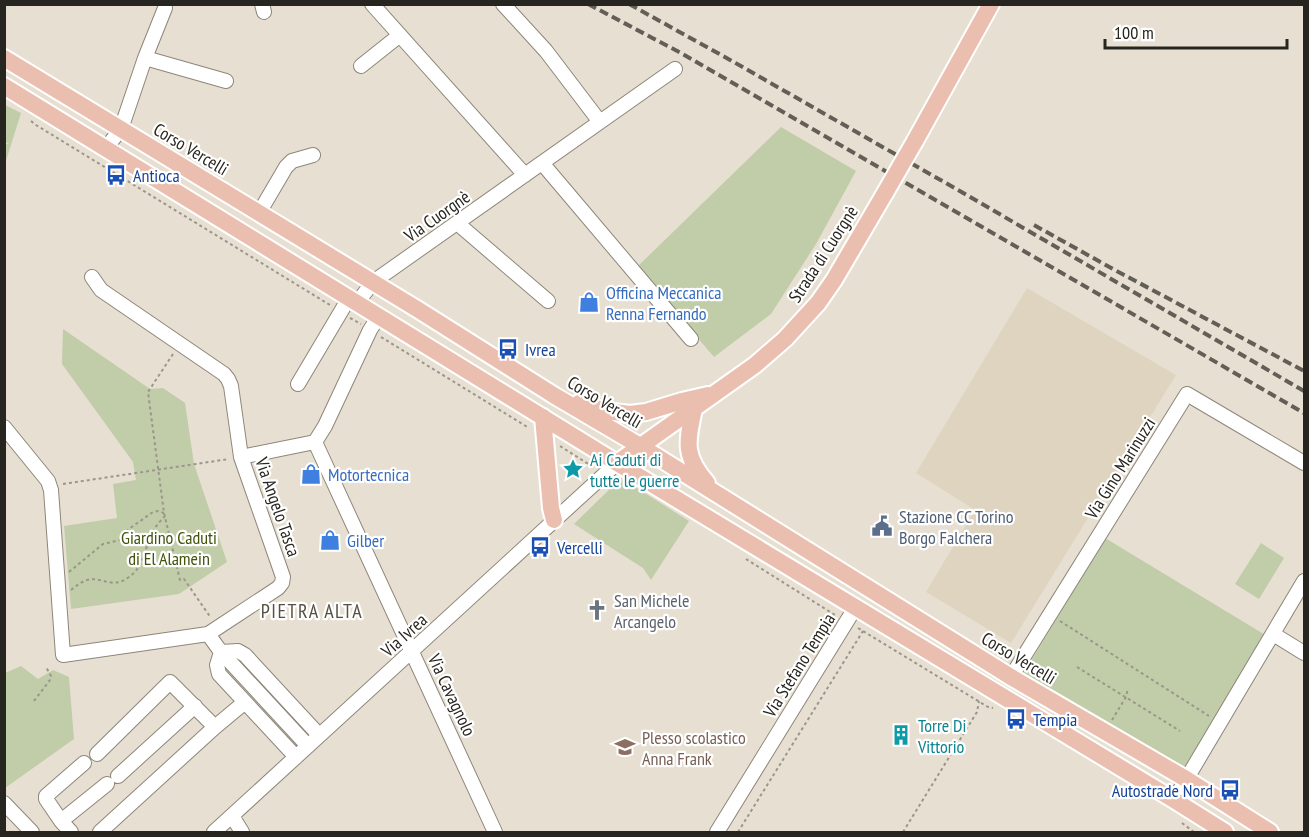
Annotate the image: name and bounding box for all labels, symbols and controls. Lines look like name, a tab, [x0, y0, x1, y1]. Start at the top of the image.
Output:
scale bar	[1105, 12, 1286, 50]
text: 100 m	[1114, 21, 1154, 44]
street label: Corso Vercelli	[149, 118, 233, 180]
bus stop icon: Antioca	[104, 163, 128, 187]
place label: Antioca	[133, 164, 180, 187]
street label: Via Cuorgnè	[399, 185, 474, 247]
street label: Strada di Cuorgnè	[783, 201, 863, 307]
place label: Officina Meccanica Renna Fernando	[606, 281, 722, 325]
shop icon: Officina Meccanica Renna Fernando	[577, 290, 601, 314]
bus stop icon: Ivrea	[496, 337, 520, 361]
place label: Ivrea	[525, 338, 556, 361]
street label: Corso Vercelli	[563, 371, 647, 433]
street label: Via Gino Marinuzzi	[1079, 413, 1160, 524]
place label: Ai Caduti di tutte le guerre	[590, 448, 680, 492]
street label: Via Angelo Tasca	[250, 454, 306, 559]
place icon: Ai Caduti di tutte le guerre	[561, 457, 585, 481]
shop icon: Motortecnica	[299, 462, 323, 486]
place label: Motortecnica	[328, 463, 409, 486]
place label: Stazione CC Torino Borgo Falchera	[899, 505, 1014, 549]
public building icon: Stazione CC Torino Borgo Falchera	[870, 514, 894, 538]
park label: Giardino Caduti di El Alamein	[121, 526, 217, 570]
shop icon: Gilber	[318, 528, 342, 552]
place label: Gilber	[347, 529, 384, 552]
bus stop icon: Vercelli	[528, 535, 552, 559]
place label: Vercelli	[556, 536, 603, 559]
place label: San Michele Arcangelo	[614, 589, 689, 633]
district label: PIETRA ALTA	[261, 598, 363, 624]
church icon: San Michele Arcangelo	[585, 598, 609, 622]
street label: Via Ivrea	[375, 608, 432, 662]
street label: Via Stefano Tempia	[757, 609, 840, 722]
street label: Corso Vercelli	[977, 627, 1061, 689]
street label: Via Cavagnolo	[423, 649, 481, 740]
bus stop icon: Tempia	[1004, 707, 1028, 731]
place label: Tempia	[1033, 708, 1077, 731]
place label: Torre Di Vittorio	[917, 714, 966, 758]
building icon: Torre Di Vittorio	[889, 723, 913, 747]
place label: Plesso scolastico Anna Frank	[642, 726, 746, 770]
school or university icon: Plesso scolastico Anna Frank	[613, 735, 637, 759]
bus stop icon: Autostrade Nord	[1218, 778, 1242, 802]
place label: Autostrade Nord	[1112, 779, 1213, 802]

